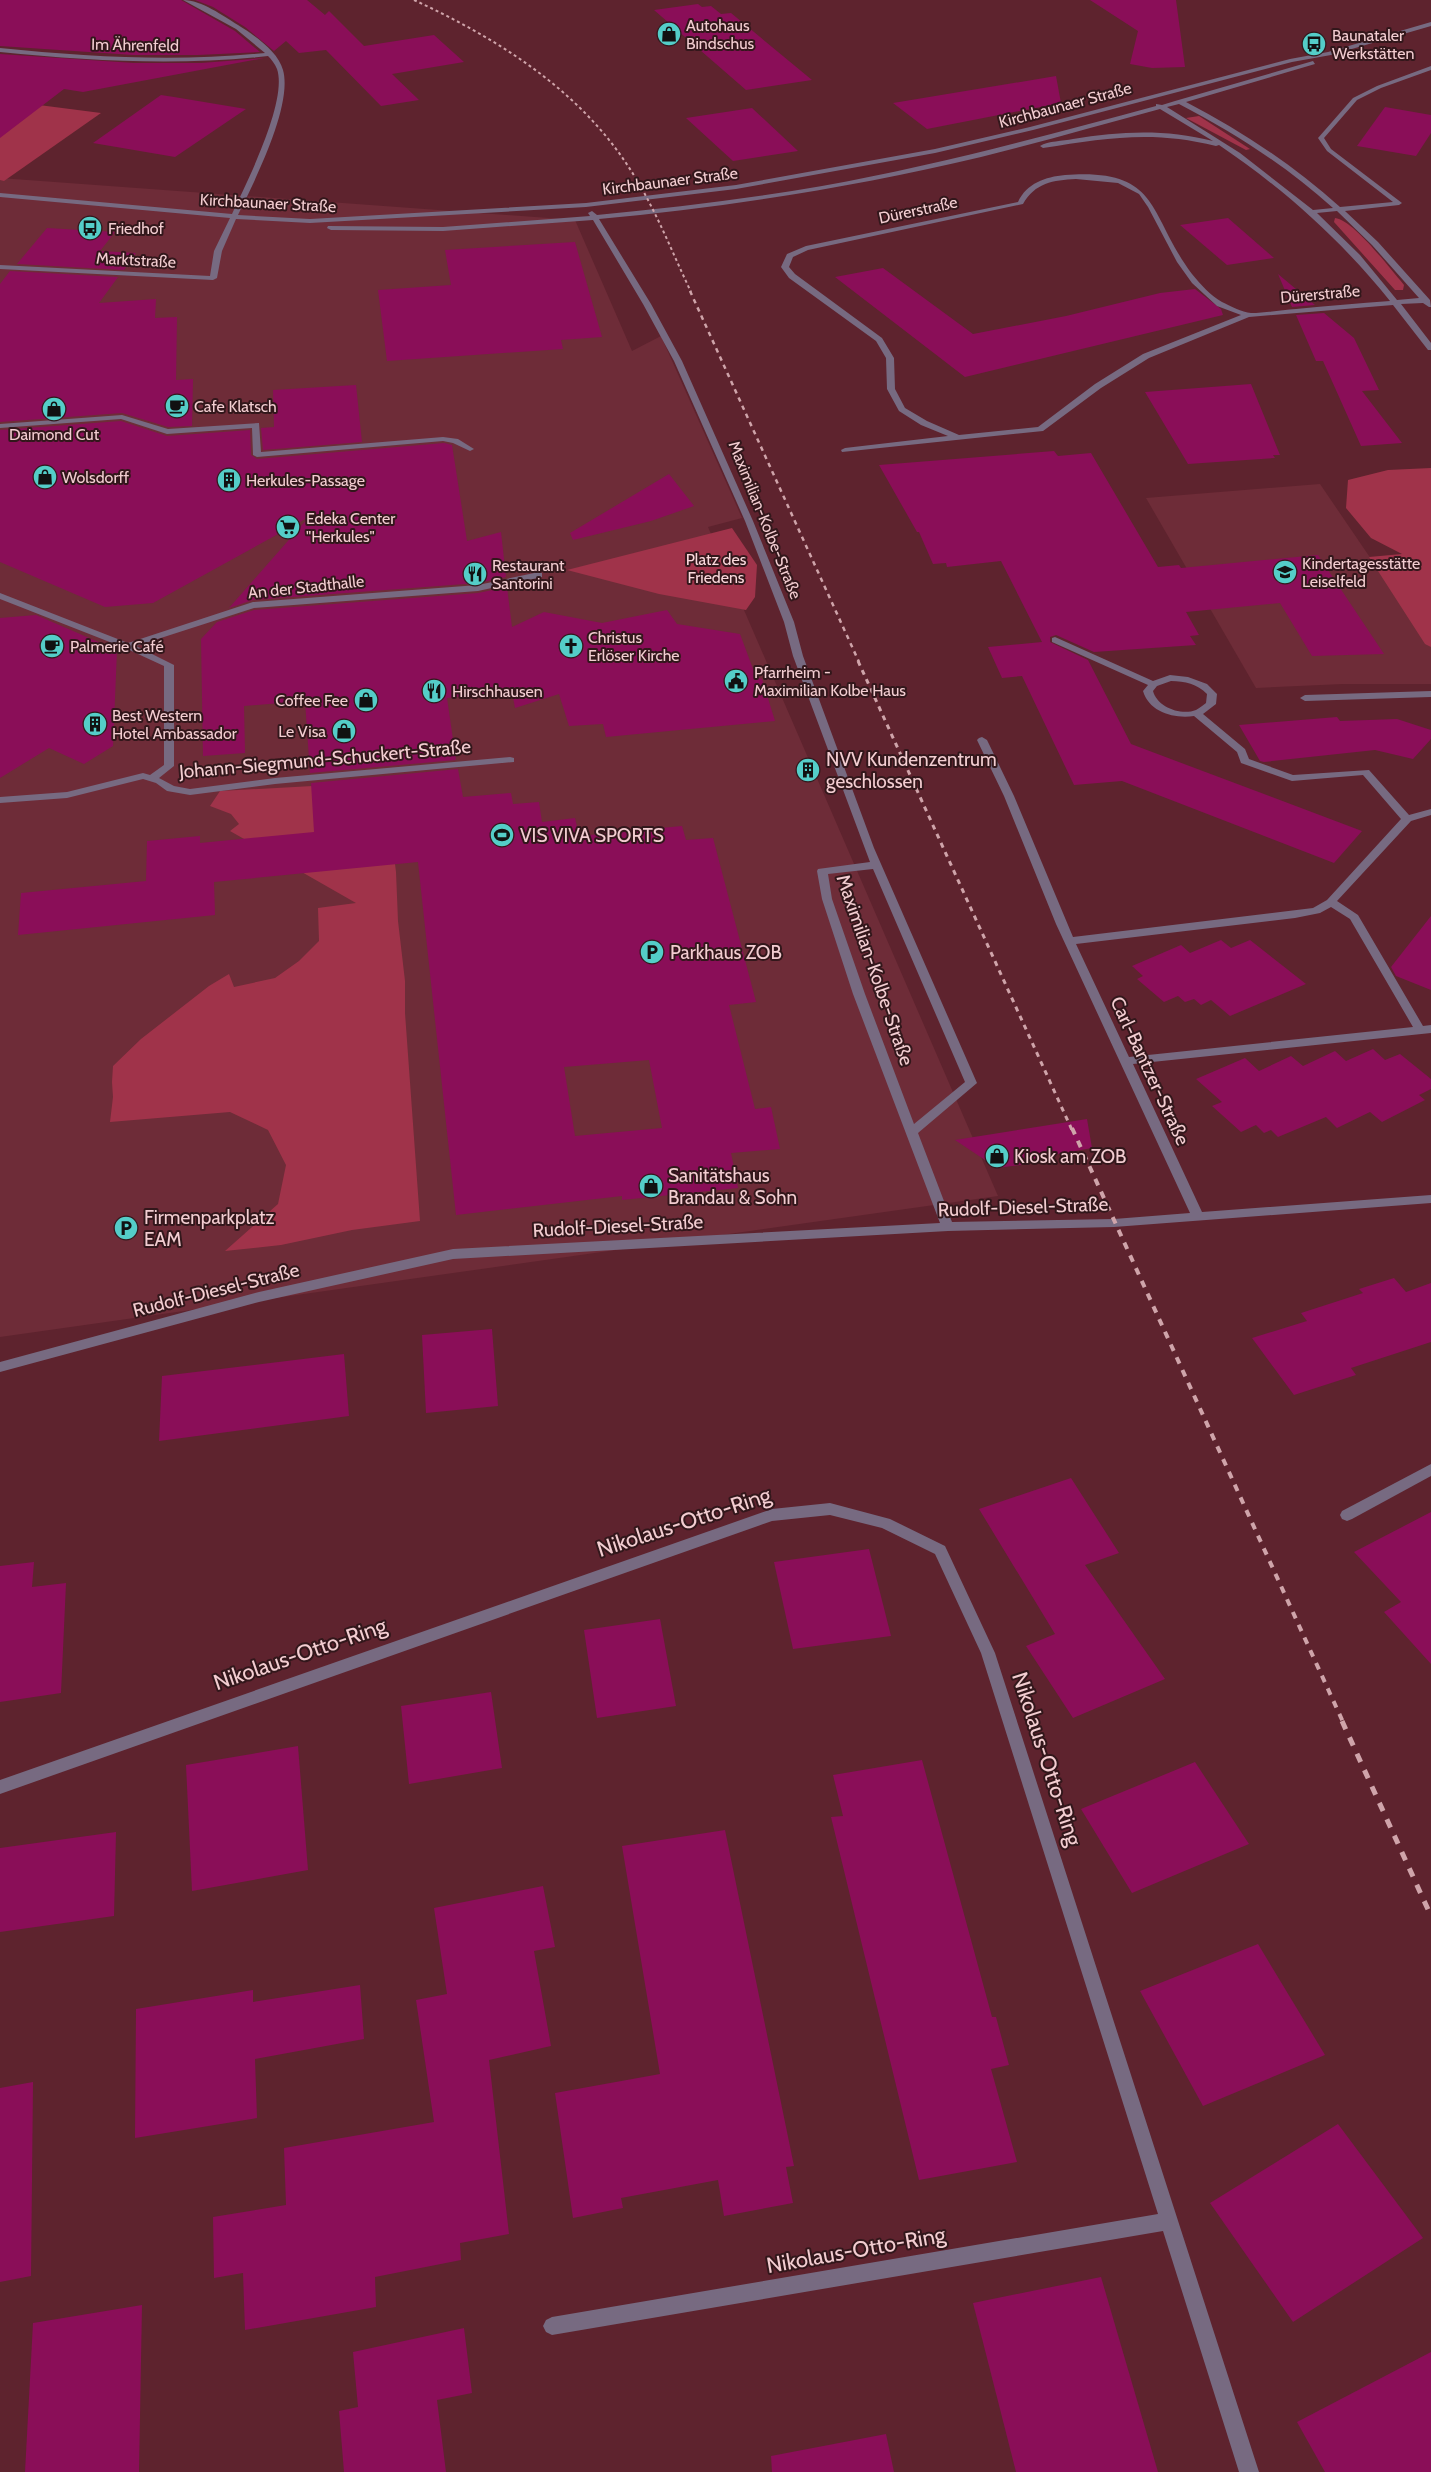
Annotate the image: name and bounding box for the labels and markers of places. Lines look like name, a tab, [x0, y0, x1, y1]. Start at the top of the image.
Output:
place label: Autohaus Bindschus	[686, 16, 755, 53]
shop icon: Autohaus Bindschus	[656, 21, 682, 47]
place label: Baunataler Werkstätten	[1332, 26, 1414, 63]
bus stop icon: Baunataler Werkstätten	[1301, 31, 1327, 57]
bus stop icon: Friedhof	[77, 215, 103, 241]
place label: Friedhof	[108, 219, 165, 238]
cafe icon: Cafe Klatsch	[164, 393, 190, 419]
shop icon: Daimond Cut	[41, 396, 67, 422]
place label: Cafe Klatsch	[194, 397, 277, 416]
place label: Daimond Cut	[9, 425, 100, 444]
shop icon: Wolsdorff	[32, 464, 58, 490]
building icon: Herkules-Passage	[216, 467, 242, 493]
place label: Wolsdorff	[62, 468, 130, 487]
place label: Herkules-Passage	[246, 471, 365, 490]
place label: Edeka Center "Herkules"	[306, 509, 396, 546]
supermarket icon: Edeka Center "Herkules"	[275, 514, 301, 540]
place label: Kindertagesstätte Leiselfeld	[1302, 554, 1420, 591]
place label: Restaurant Santorini	[492, 556, 565, 593]
school or university icon: Kindertagesstätte Leiselfeld	[1272, 559, 1298, 585]
restaurant icon: Restaurant Santorini	[462, 561, 488, 587]
place label: Christus Erlöser Kirche	[588, 628, 680, 665]
cafe icon: Palmerie Café	[39, 633, 65, 659]
church icon: Christus Erlöser Kirche	[558, 633, 584, 659]
place label: Palmerie Café	[70, 637, 164, 656]
place label: Pfarrheim - Maximilian Kolbe Haus	[754, 663, 906, 700]
public building icon: Pfarrheim - Maximilian Kolbe Haus	[723, 668, 749, 694]
restaurant icon: Hirschhausen	[421, 678, 447, 704]
place label: Hirschhausen	[452, 682, 543, 701]
shop icon: Coffee Fee	[353, 687, 379, 713]
place label: Coffee Fee	[275, 691, 348, 710]
place label: Best Western Hotel Ambassador	[112, 706, 238, 743]
building icon: Best Western Hotel Ambassador	[82, 711, 108, 737]
shop icon: Le Visa	[331, 718, 357, 744]
place label: Le Visa	[278, 722, 326, 741]
place label: NVV Kundenzentrum geschlossen	[826, 748, 997, 793]
building icon: NVV Kundenzentrum geschlossen	[795, 757, 821, 783]
sports icon: VIS VIVA SPORTS	[489, 822, 515, 848]
place label: VIS VIVA SPORTS	[520, 824, 664, 847]
parking icon: Parkhaus ZOB	[639, 939, 665, 965]
place label: Parkhaus ZOB	[670, 941, 782, 964]
shop icon: Kiosk am ZOB	[984, 1143, 1010, 1169]
place label: Kiosk am ZOB	[1014, 1145, 1126, 1168]
place label: Sanitätshaus Brandau & Sohn	[668, 1164, 797, 1209]
shop icon: Sanitätshaus Brandau & Sohn	[638, 1173, 664, 1199]
place label: Firmenparkplatz EAM	[144, 1206, 274, 1251]
parking icon: Firmenparkplatz EAM	[113, 1215, 139, 1241]

